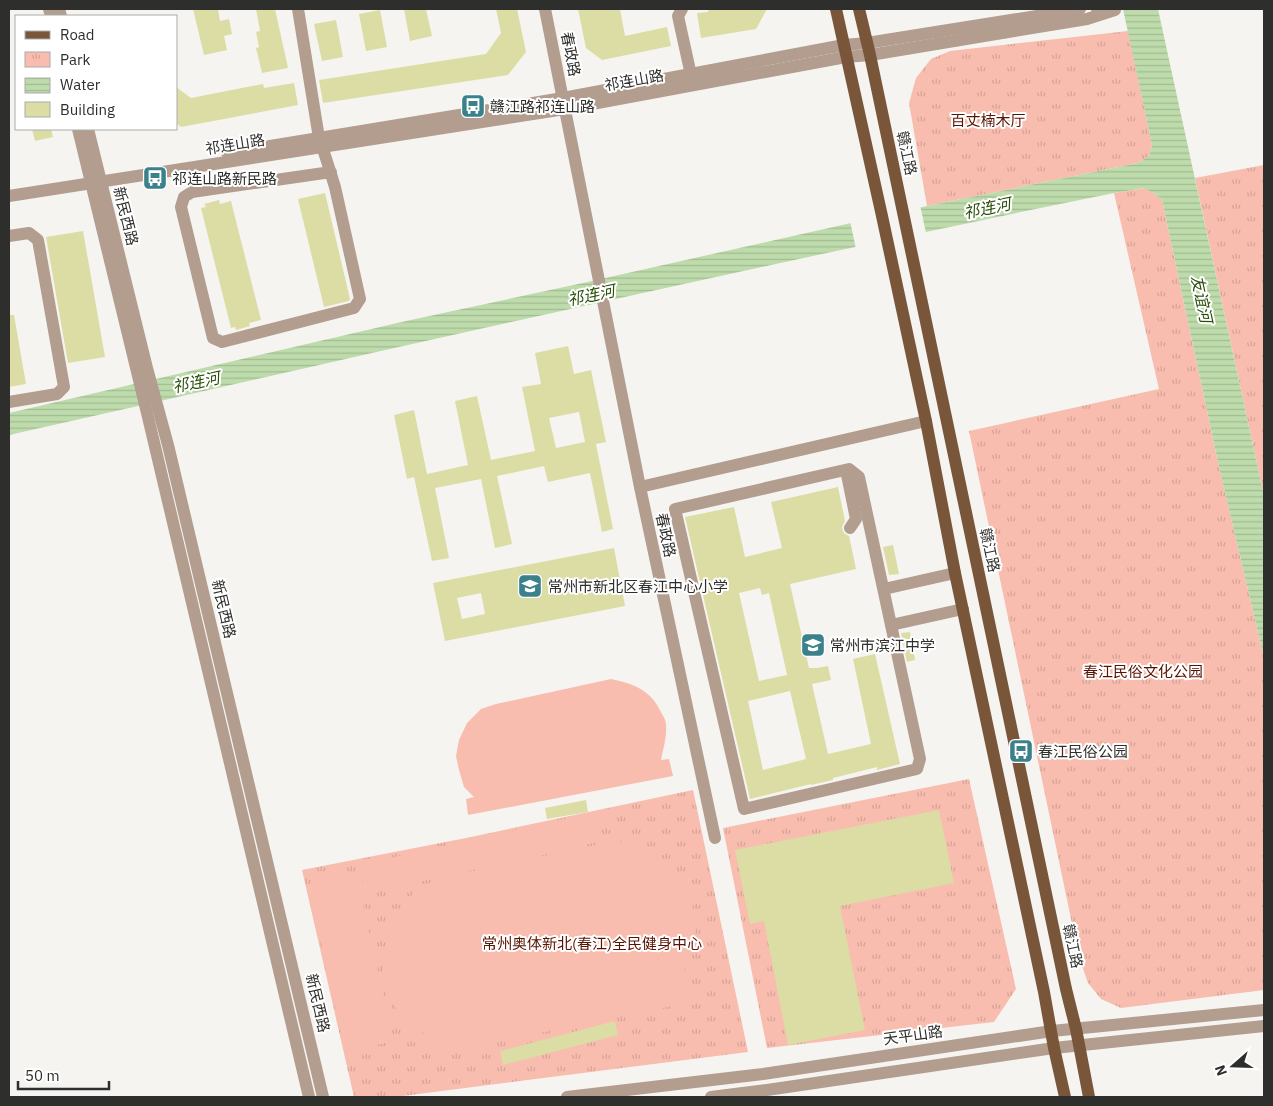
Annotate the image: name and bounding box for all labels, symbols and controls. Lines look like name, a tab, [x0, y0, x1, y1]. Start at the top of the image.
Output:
legend	[15, 15, 178, 130]
text: Road	[60, 25, 95, 44]
street label: 春政路	[557, 30, 585, 78]
text: Park	[60, 50, 90, 69]
street label: 祁连山路	[603, 65, 665, 95]
text: Water	[60, 75, 101, 94]
bus stop icon: 赣江路祁连山路	[460, 93, 486, 119]
place label: 赣江路祁连山路	[490, 97, 595, 116]
text: Building	[60, 100, 115, 119]
park label: 百丈楠木厅	[950, 111, 1026, 130]
street label: 赣江路	[893, 129, 921, 177]
street label: 祁连山路	[204, 130, 266, 158]
bus stop icon: 祁连山路新民路	[142, 165, 168, 191]
place label: 祁连山路新民路	[172, 169, 277, 188]
street label: 新民西路	[110, 185, 142, 247]
water label: 祁连河	[961, 193, 1015, 223]
water label: 友谊河	[1187, 273, 1217, 327]
water label: 祁连河	[565, 280, 619, 310]
water label: 祁连河	[170, 367, 224, 397]
street label: 春政路	[652, 511, 680, 559]
street label: 赣江路	[976, 526, 1004, 574]
school or university icon: 常州市新北区春江中心小学	[517, 573, 543, 599]
place label: 常州市新北区春江中心小学	[548, 577, 728, 596]
street label: 新民西路	[208, 578, 240, 640]
school or university icon: 常州市滨江中学	[800, 632, 826, 658]
place label: 常州市滨江中学	[830, 636, 935, 655]
park label: 春江民俗文化公园	[1083, 662, 1203, 681]
bus stop icon: 春江民俗公园	[1008, 738, 1034, 764]
place label: 春江民俗公园	[1038, 742, 1128, 761]
street label: 赣江路	[1059, 922, 1087, 970]
park label: 常州奥体新北(春江)全民健身中心	[482, 934, 702, 953]
street label: 新民西路	[302, 972, 334, 1034]
street label: 天平山路	[882, 1021, 944, 1049]
north arrow	[1208, 1041, 1258, 1091]
scale bar	[18, 1058, 109, 1090]
text: N	[1211, 1063, 1231, 1078]
text: 50 m	[25, 1066, 60, 1085]

